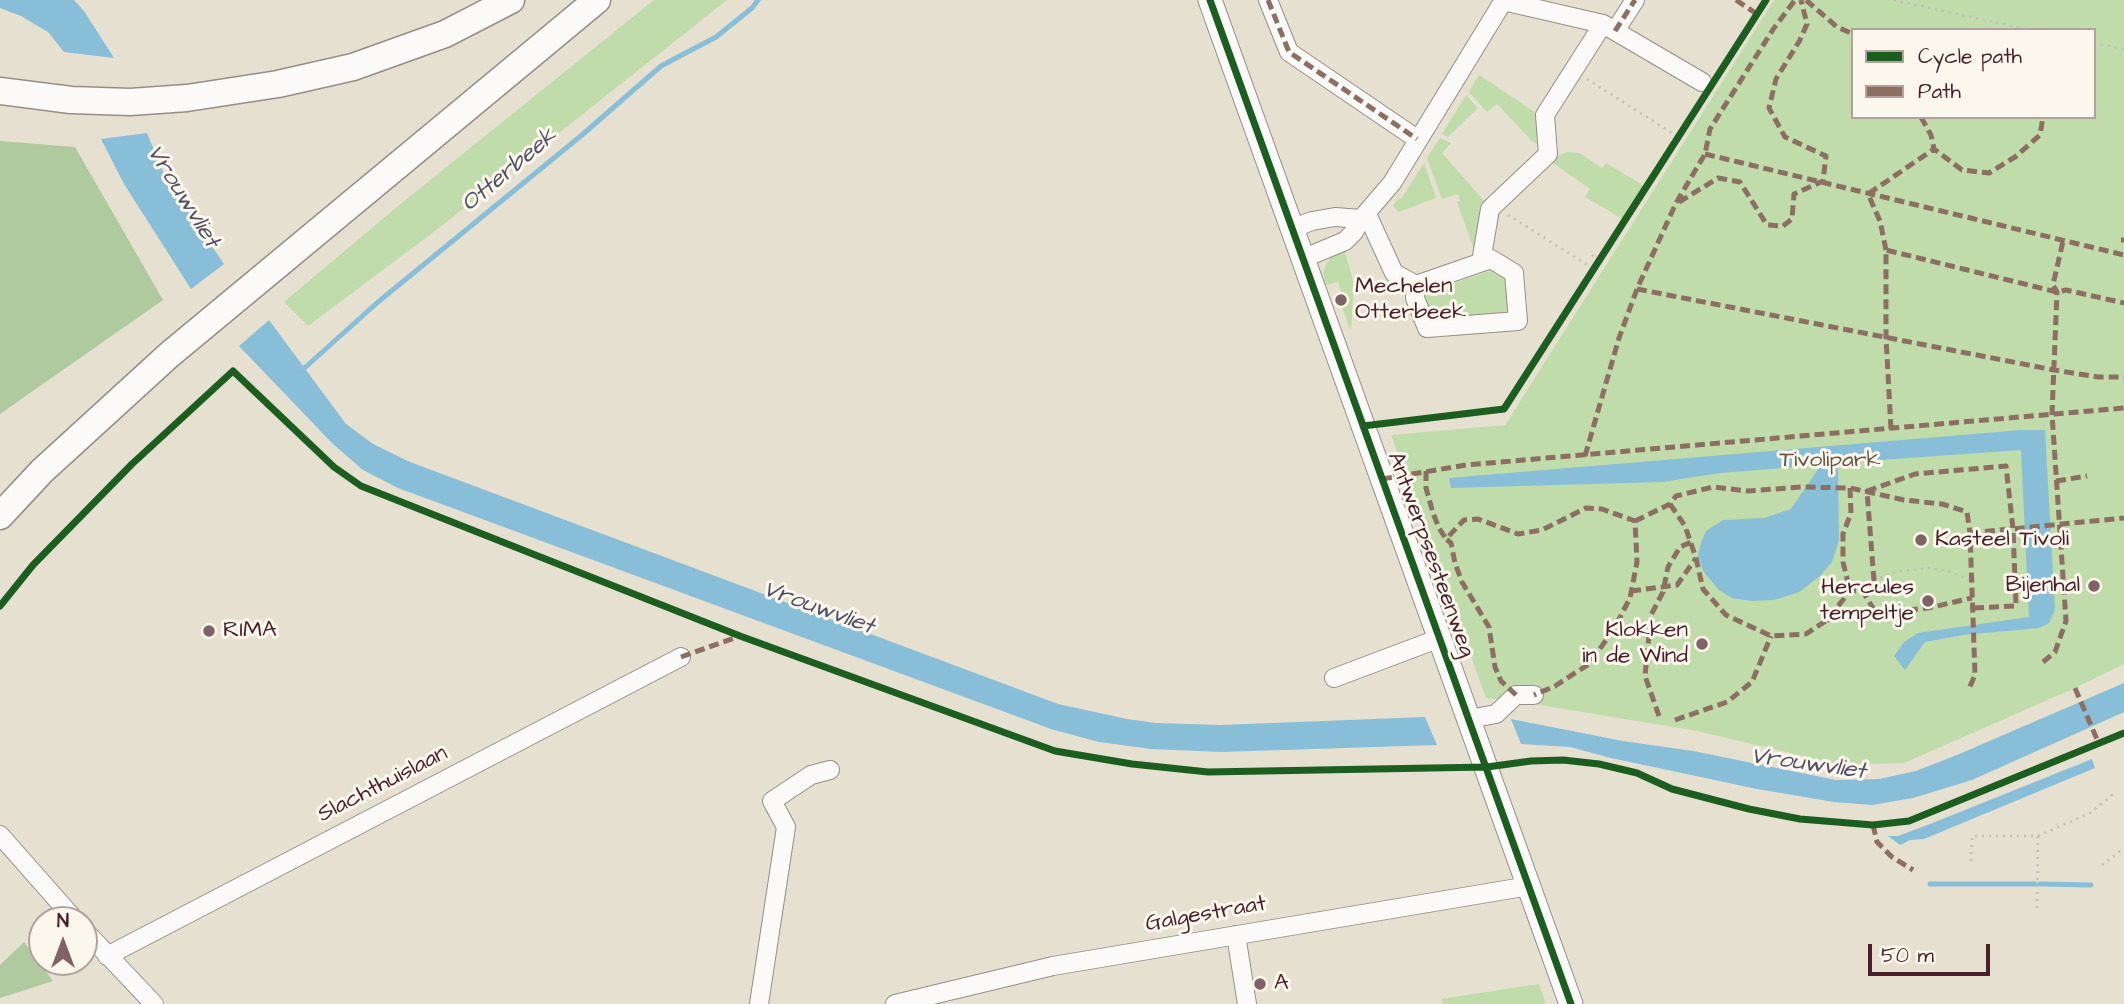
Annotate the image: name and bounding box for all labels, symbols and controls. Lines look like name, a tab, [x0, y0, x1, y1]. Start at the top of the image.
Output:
legend	[1851, 28, 2096, 119]
text: Cycle path	[1918, 42, 2022, 71]
text: Path	[1918, 77, 1961, 106]
water label: Otterbeek	[456, 123, 564, 219]
water label: Vrouwvliet	[139, 140, 225, 254]
place label: Mechelen Otterbeek	[1355, 273, 1466, 327]
marker: Mechelen Otterbeek	[1333, 292, 1349, 308]
park label: Tivolipark	[1779, 447, 1881, 475]
street label: Antwerpsesteenweg	[1380, 449, 1480, 661]
place label: Kasteel Tivoli	[1935, 526, 2069, 554]
marker: Kasteel Tivoli	[1913, 532, 1929, 548]
place label: Bijenhal	[2005, 572, 2080, 600]
place label: Hercules tempeltje	[1820, 574, 1914, 628]
water label: Vrouwvliet	[759, 576, 877, 642]
marker: Bijenhal	[2086, 578, 2102, 594]
marker: Hercules tempeltje	[1920, 593, 1936, 609]
place label: RIMA	[223, 617, 277, 645]
place label: Klokken in de Wind	[1582, 617, 1688, 671]
marker: RIMA	[201, 623, 217, 639]
marker: Klokken in de Wind	[1694, 636, 1710, 652]
street label: Slachthuislaan	[313, 740, 453, 830]
water label: Vrouwvliet	[1749, 743, 1867, 787]
street label: Galgestraat	[1144, 891, 1268, 939]
north arrow	[28, 906, 98, 976]
text: N	[57, 908, 69, 935]
scale bar	[1872, 930, 1994, 974]
text: 50 m	[1881, 941, 1934, 970]
place label: A	[1274, 970, 1289, 998]
marker: A	[1252, 976, 1268, 992]

